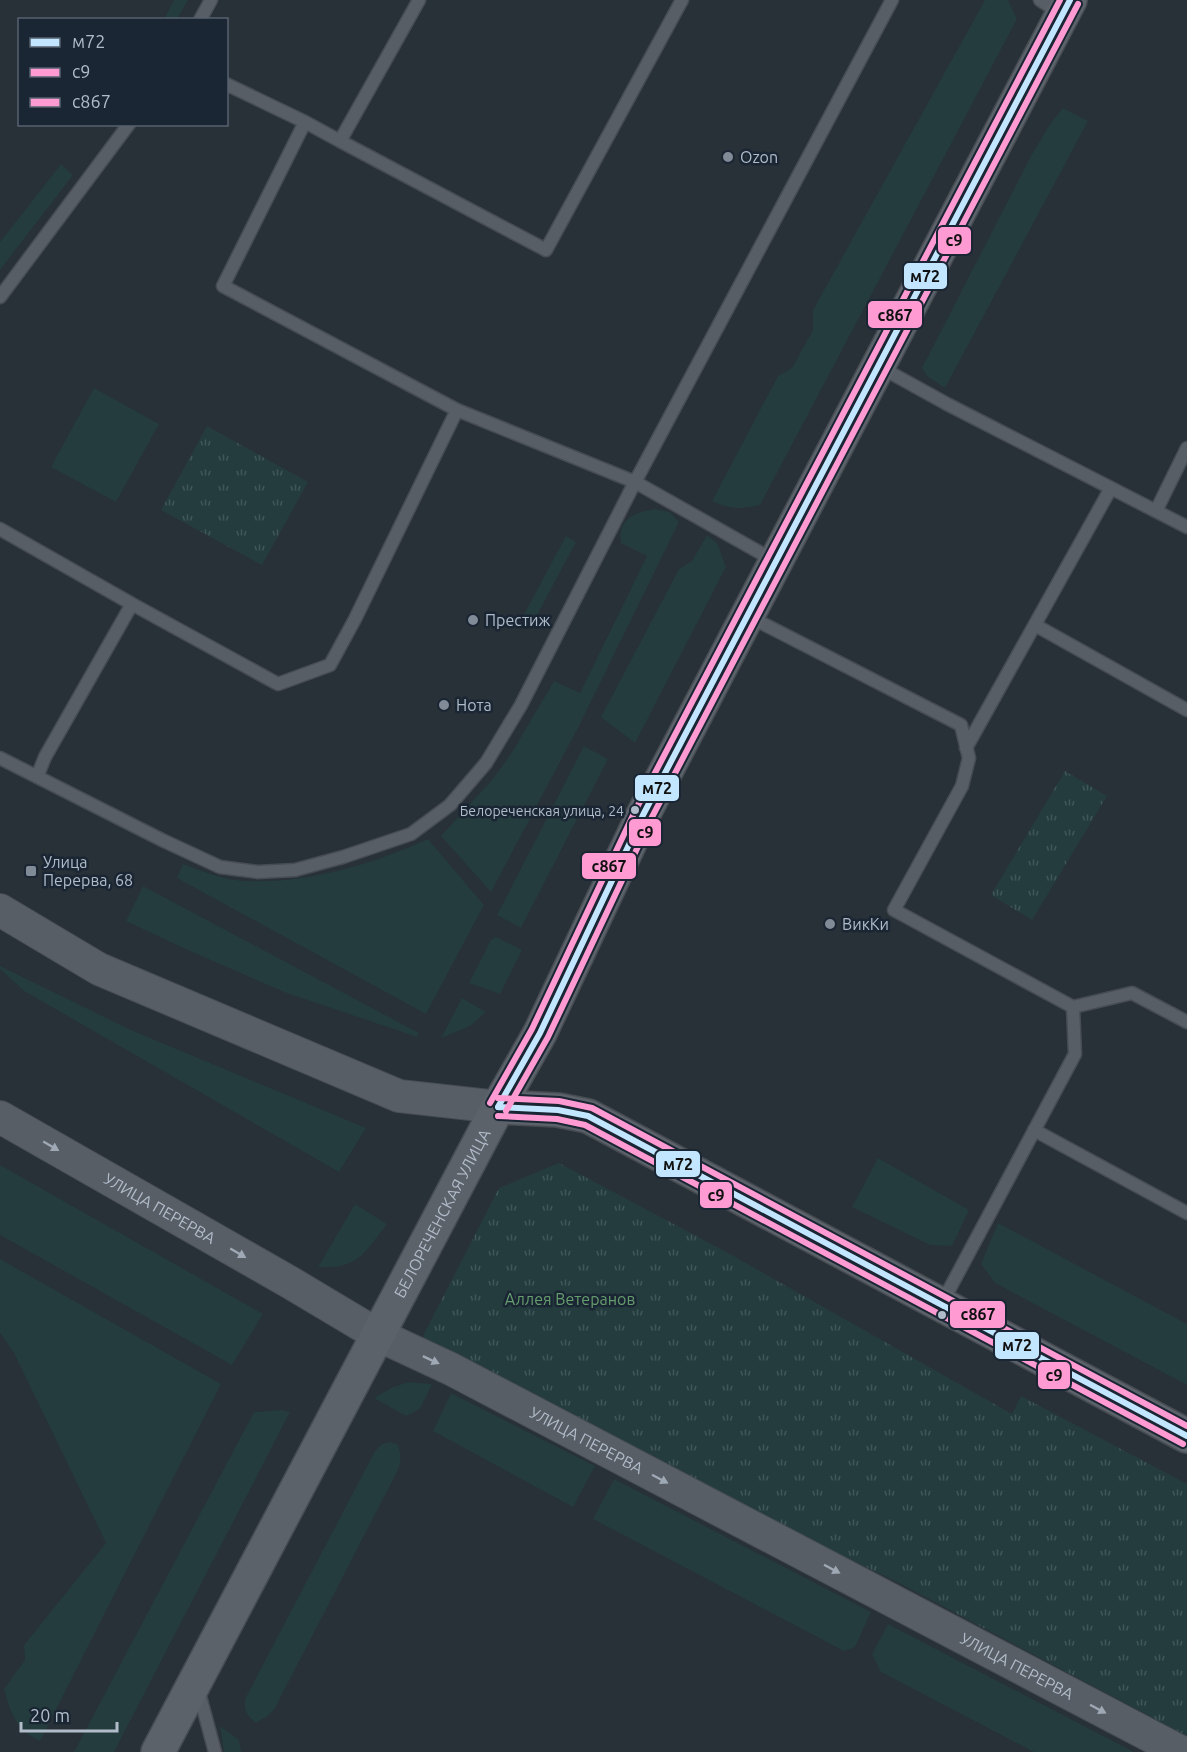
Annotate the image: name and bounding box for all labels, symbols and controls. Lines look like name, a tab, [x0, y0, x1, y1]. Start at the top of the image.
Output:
legend	[18, 18, 228, 126]
text: м72	[72, 31, 105, 51]
text: с9	[72, 61, 91, 81]
text: с867	[72, 91, 111, 111]
place label: Ozon	[740, 148, 778, 166]
marker: Ozon	[721, 150, 735, 164]
line badge: с9	[937, 226, 972, 255]
text: с9	[946, 231, 962, 249]
line badge: м72	[903, 262, 948, 290]
text: м72	[910, 267, 940, 285]
line badge: с867	[867, 300, 923, 329]
text: с867	[878, 306, 912, 324]
place label: Престиж	[485, 611, 550, 629]
marker: Престиж	[466, 613, 480, 627]
place label: Нота	[456, 696, 492, 714]
marker: Нота	[437, 698, 451, 712]
line badge: м72	[634, 774, 680, 802]
text: м72	[642, 779, 672, 797]
place label: Белореченская улица, 24	[460, 803, 624, 819]
marker: Белореченская улица, 24	[629, 804, 641, 816]
line badge: с9	[628, 818, 662, 847]
text: с9	[637, 823, 653, 841]
line badge: с867	[581, 852, 637, 880]
place label: Улица Перерва, 68	[43, 853, 133, 889]
text: с867	[592, 857, 626, 875]
marker: Улица Перерва, 68	[24, 864, 38, 878]
place label: ВикКи	[842, 915, 889, 933]
marker: ВикКи	[823, 917, 837, 931]
street label: БЕЛОРЕЧЕНСКАЯ УЛИЦА	[390, 1125, 494, 1301]
one-way arrow	[43, 1141, 60, 1151]
line badge: м72	[655, 1150, 701, 1178]
text: м72	[663, 1155, 693, 1173]
street label: УЛИЦА ПЕРЕРВА	[101, 1169, 219, 1247]
line badge: с9	[699, 1181, 733, 1209]
text: с9	[708, 1186, 724, 1204]
one-way arrow	[230, 1248, 247, 1258]
park label: Аллея Ветеранов	[505, 1290, 635, 1308]
line badge: с867	[949, 1300, 1006, 1329]
text: с867	[961, 1305, 995, 1323]
unlabelled marker	[936, 1309, 948, 1321]
line badge: м72	[994, 1331, 1040, 1360]
text: м72	[1002, 1336, 1032, 1354]
one-way arrow	[422, 1355, 439, 1364]
line badge: с9	[1037, 1361, 1071, 1390]
text: с9	[1046, 1366, 1062, 1384]
street label: УЛИЦА ПЕРЕРВА	[527, 1403, 647, 1477]
one-way arrow	[651, 1474, 668, 1483]
one-way arrow	[824, 1564, 841, 1574]
street label: УЛИЦА ПЕРЕРВА	[957, 1629, 1077, 1703]
scale bar	[21, 1695, 117, 1733]
one-way arrow	[1089, 1703, 1107, 1713]
text: 20 m	[30, 1705, 70, 1725]

